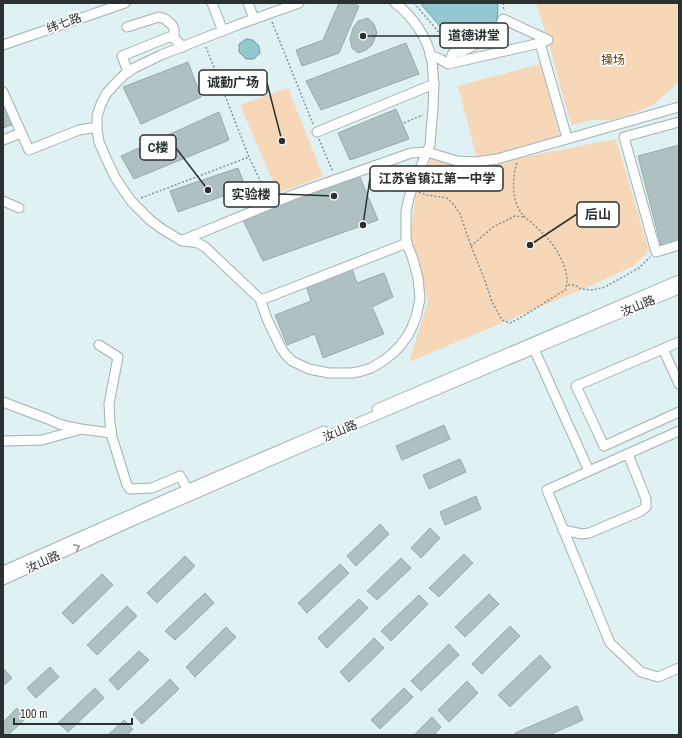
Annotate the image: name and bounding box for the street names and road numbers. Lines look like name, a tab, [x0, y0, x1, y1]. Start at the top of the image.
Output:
street label: 纬七路	[44, 10, 84, 36]
street label: 汝山路	[618, 292, 658, 320]
street label: 汝山路	[320, 417, 360, 445]
street label: 汝山路	[23, 547, 63, 577]

